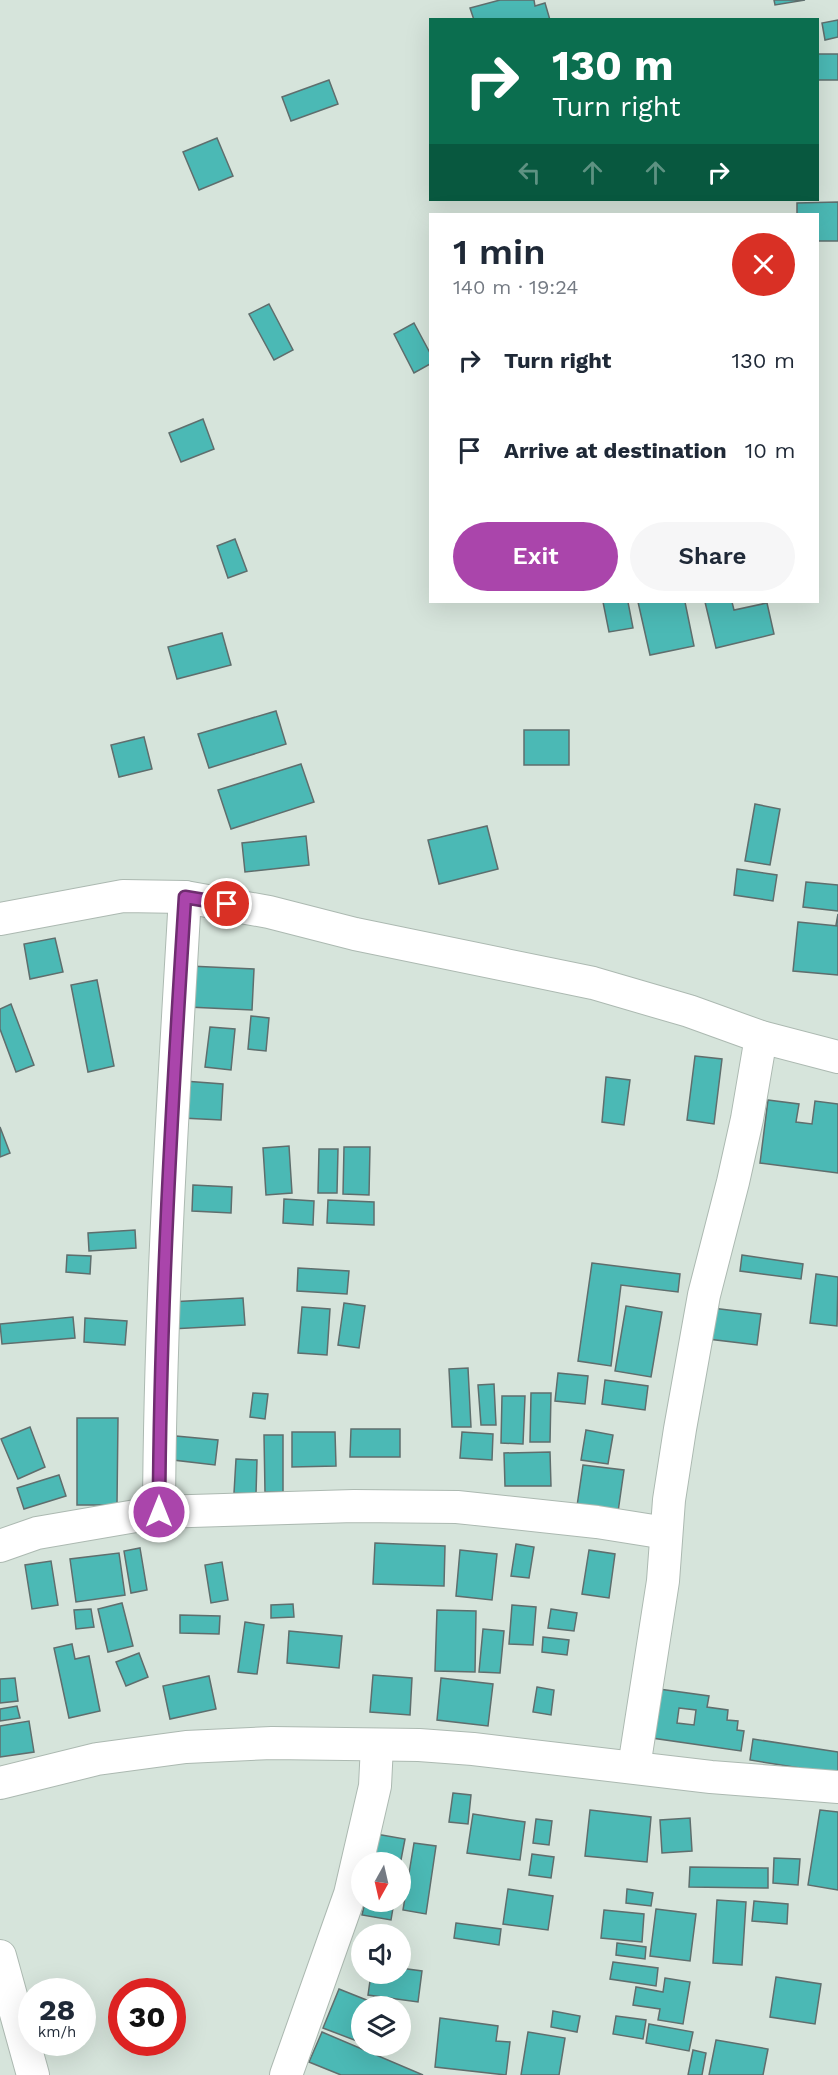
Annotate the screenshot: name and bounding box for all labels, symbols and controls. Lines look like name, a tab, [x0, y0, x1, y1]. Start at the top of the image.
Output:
text: 130 m	[552, 41, 674, 90]
icon: right	[453, 42, 531, 120]
text: Turn right	[552, 91, 681, 123]
icon: left	[513, 156, 546, 189]
icon: ahead	[576, 156, 609, 189]
icon: ahead	[639, 156, 672, 189]
icon: right	[702, 156, 735, 189]
text: 1 min	[453, 231, 545, 273]
button: close	[732, 233, 795, 296]
text: 140 m · 19:24	[453, 275, 578, 299]
icon: right	[453, 344, 486, 377]
text: Turn right	[504, 348, 611, 373]
text: 130 m	[731, 348, 795, 373]
icon: arrive	[453, 434, 486, 467]
text: Arrive at destination	[504, 438, 727, 463]
text: 10 m	[745, 438, 795, 463]
button: Exit	[453, 522, 618, 591]
button: Share	[630, 522, 795, 591]
pin	[201, 878, 252, 929]
icon: arrive	[210, 887, 243, 920]
position arrow	[127, 1480, 191, 1544]
north arrow	[351, 1852, 411, 1912]
map controls	[351, 1852, 411, 2056]
button: sound	[351, 1924, 411, 1984]
speed limit sign: 30	[108, 1978, 186, 2056]
text: 28	[39, 1992, 75, 2027]
button: layers	[351, 1996, 411, 2056]
text: km/h	[38, 2023, 76, 2041]

